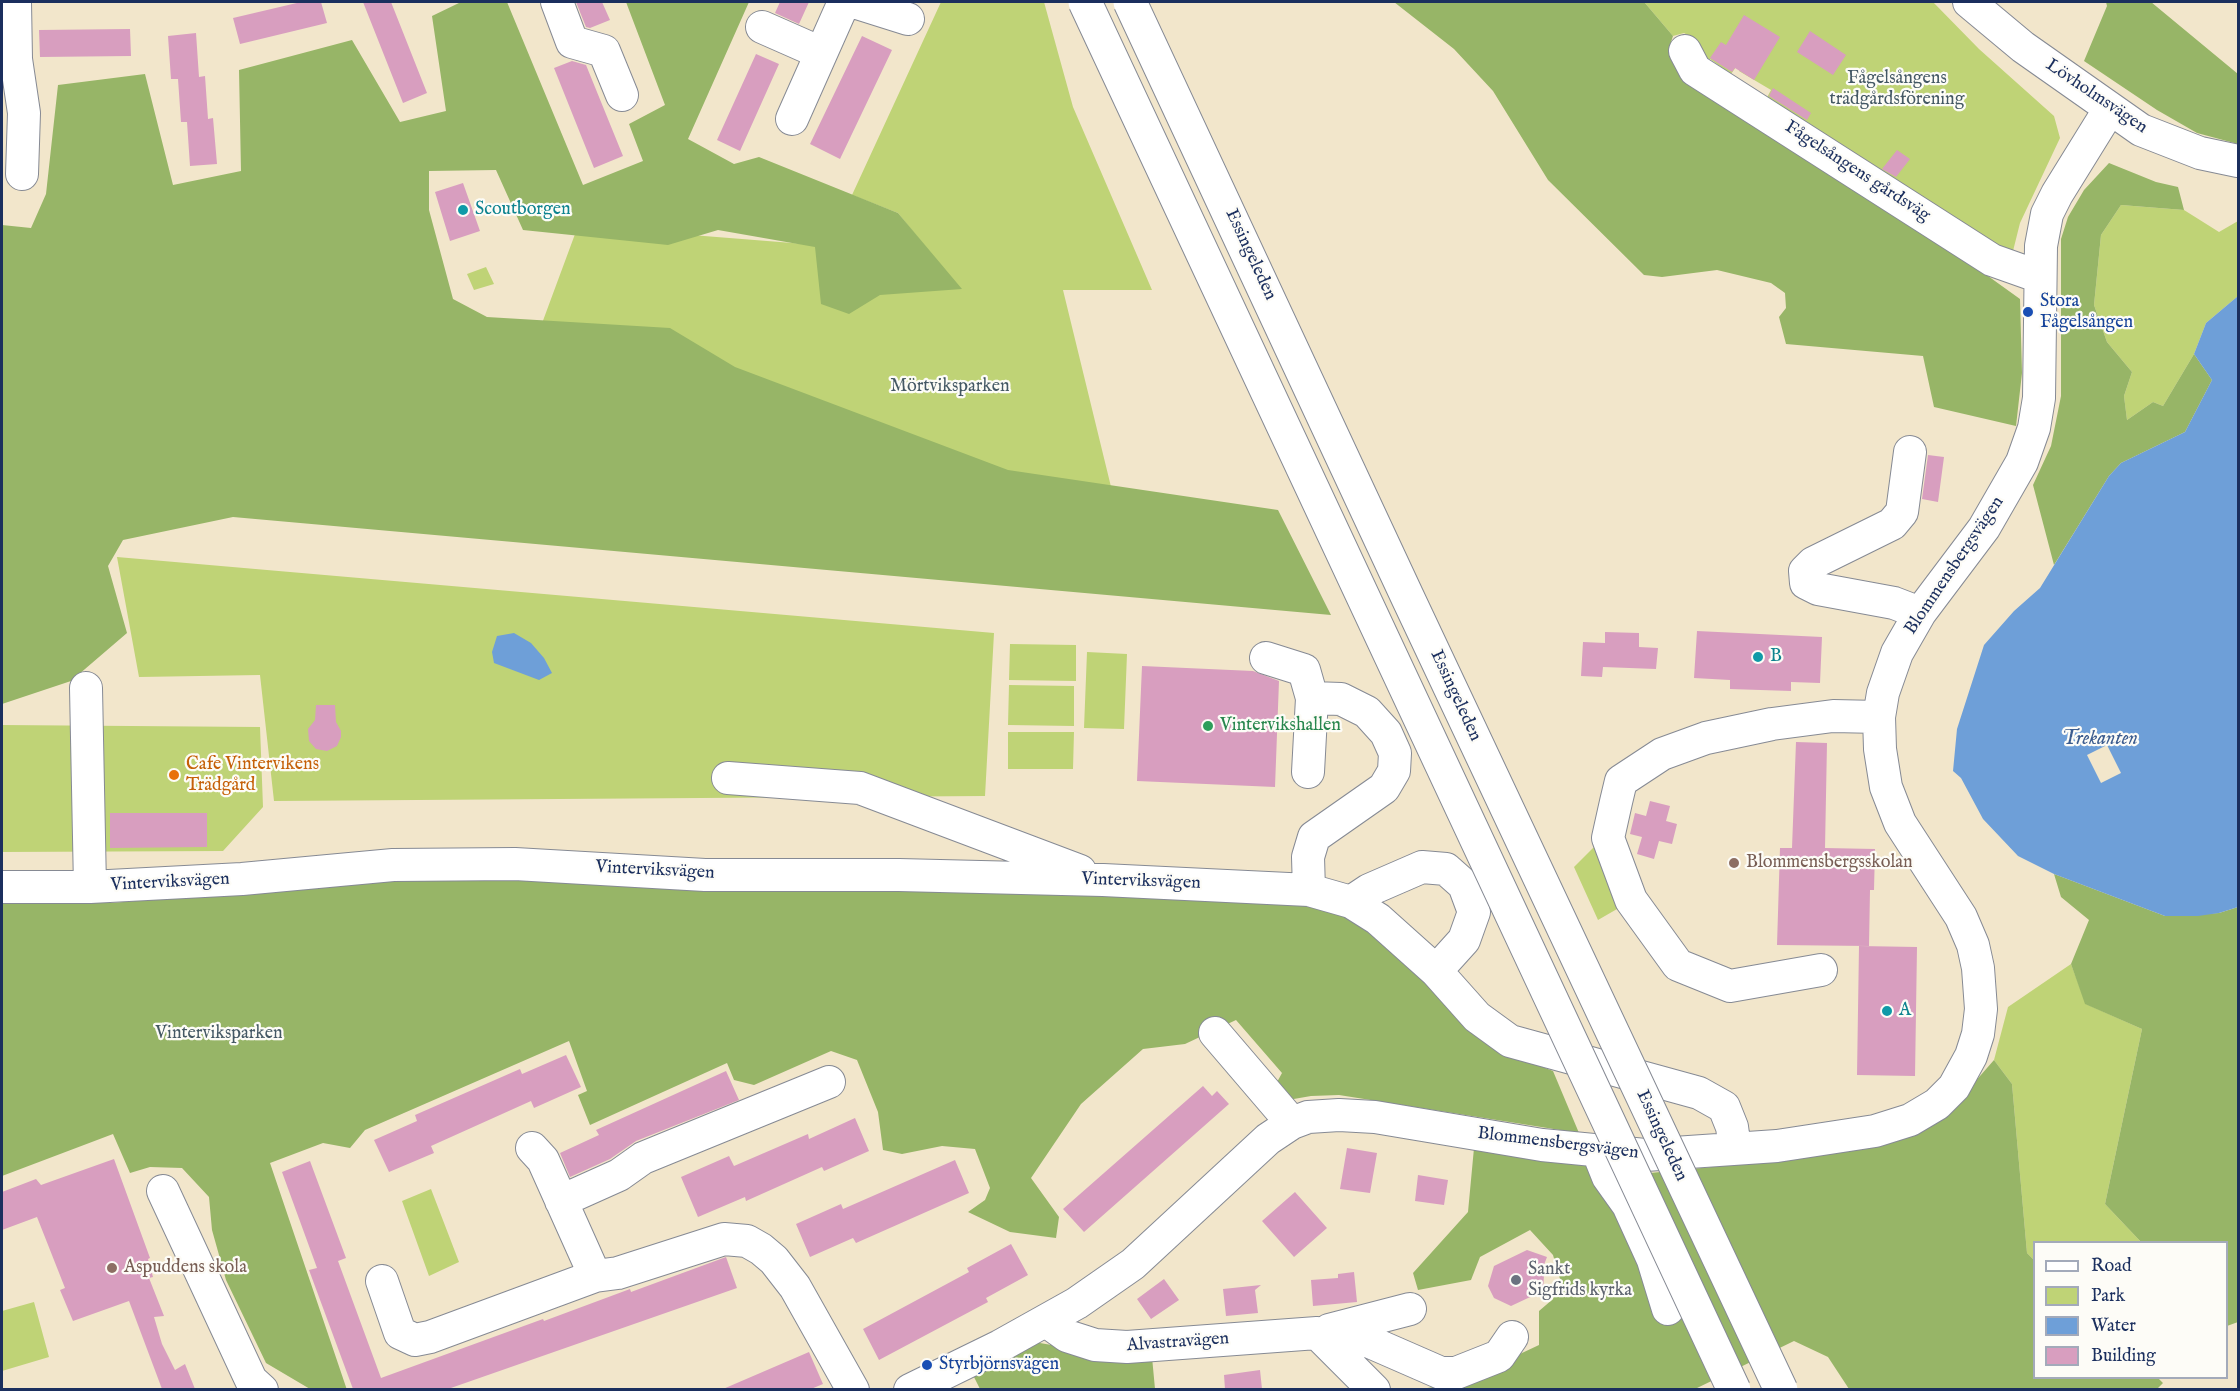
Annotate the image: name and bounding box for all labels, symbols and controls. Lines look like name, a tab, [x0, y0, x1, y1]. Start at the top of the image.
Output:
street label: Lövholmsvägen	[2041, 55, 2151, 139]
park label: Fågelsångens trädgårdsförening	[1830, 68, 1964, 110]
street label: Fågelsångens gårdsväg	[1780, 117, 1934, 227]
place label: Scoutborgen	[475, 199, 571, 221]
marker: Scoutborgen	[456, 203, 470, 217]
street label: Essingeleden	[1219, 206, 1281, 304]
place label: Stora Fågelsången	[2040, 291, 2133, 334]
marker: Stora Fågelsången	[2021, 305, 2035, 319]
park label: Mörtviksparken	[890, 376, 1010, 398]
street label: Blommensbergsvägen	[1901, 493, 2009, 639]
place label: B	[1770, 646, 1782, 668]
street label: Essingeleden	[1424, 647, 1486, 745]
marker: B	[1751, 650, 1765, 664]
place label: Vintervikshallen	[1220, 715, 1341, 737]
marker: Vintervikshallen	[1201, 719, 1215, 733]
water label: Trekanten	[2062, 728, 2138, 752]
place label: Cafe Vintervikens Trädgård	[186, 754, 319, 796]
marker: Cafe Vintervikens Trädgård	[167, 768, 181, 782]
place label: Blommensbergsskolan	[1746, 852, 1913, 874]
marker: Blommensbergsskolan	[1727, 856, 1741, 870]
street label: Vinterviksvägen	[595, 857, 715, 885]
street label: Vinterviksvägen	[110, 869, 230, 897]
street label: Vinterviksvägen	[1081, 869, 1201, 895]
place label: A	[1899, 1000, 1911, 1022]
marker: A	[1880, 1004, 1894, 1018]
park label: Vinterviksparken	[155, 1023, 283, 1045]
street label: Essingeleden	[1630, 1087, 1692, 1185]
street label: Blommensbergsvägen	[1476, 1123, 1640, 1165]
legend	[2033, 1241, 2228, 1379]
text: Road	[2091, 1255, 2132, 1278]
place label: Aspuddens skola	[124, 1257, 247, 1279]
place label: Sankt Sigfrids kyrka	[1528, 1259, 1632, 1302]
marker: Aspuddens skola	[105, 1261, 119, 1275]
marker: Sankt Sigfrids kyrka	[1509, 1273, 1523, 1287]
text: Park	[2091, 1285, 2125, 1308]
text: Water	[2091, 1315, 2136, 1338]
street label: Alvastravägen	[1126, 1329, 1230, 1357]
text: Building	[2091, 1345, 2156, 1368]
place label: Styrbjörnsvägen	[939, 1354, 1059, 1376]
marker: Styrbjörnsvägen	[920, 1358, 934, 1372]

